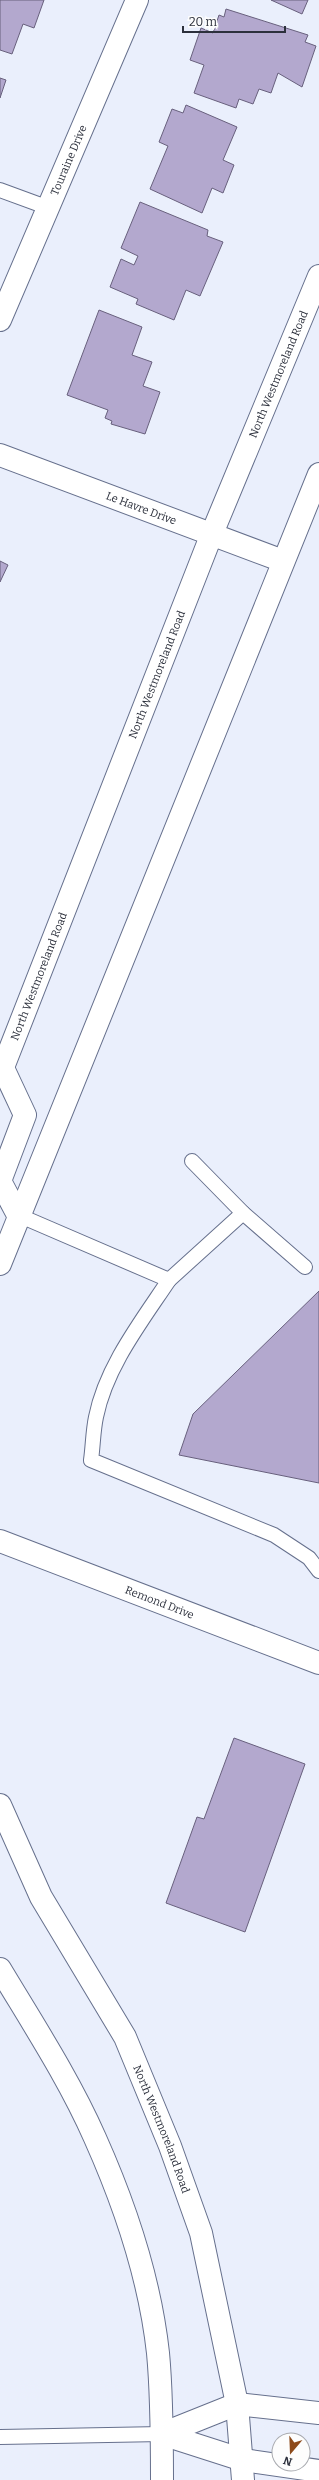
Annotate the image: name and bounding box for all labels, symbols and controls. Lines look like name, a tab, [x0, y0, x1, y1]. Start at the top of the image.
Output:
scale bar	[183, 8, 285, 34]
text: 20 m	[189, 15, 218, 29]
street label: Touraine Drive	[48, 123, 90, 197]
street label: North Westmoreland Road	[246, 308, 311, 440]
street label: Le Havre Drive	[104, 489, 178, 528]
street label: North Westmoreland Road	[126, 608, 188, 741]
street label: North Westmoreland Road	[8, 910, 70, 1042]
street label: Remond Drive	[123, 1583, 196, 1622]
street label: North Westmoreland Road	[130, 2063, 192, 2195]
north arrow	[271, 2432, 311, 2472]
text: N	[281, 2453, 294, 2469]

